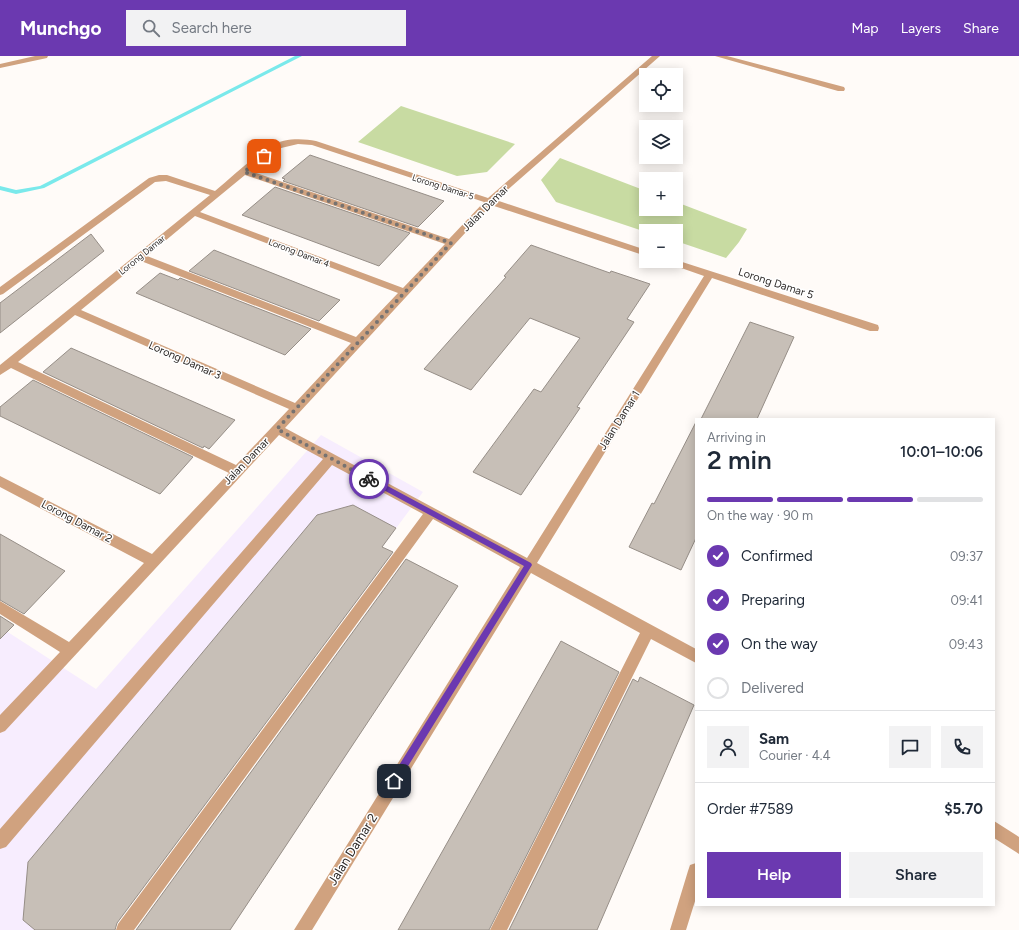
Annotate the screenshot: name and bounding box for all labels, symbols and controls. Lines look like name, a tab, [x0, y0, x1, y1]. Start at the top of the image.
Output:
search box	[126, 10, 406, 46]
text: Munchgo	[20, 17, 102, 40]
icon: search	[140, 17, 162, 39]
text: Search here	[172, 19, 252, 37]
text: Map	[851, 20, 879, 37]
text: Layers	[901, 20, 941, 37]
text: Share	[963, 20, 999, 37]
map controls	[639, 68, 683, 268]
button: locate	[639, 68, 683, 112]
button: layers	[639, 120, 683, 164]
pin	[247, 139, 281, 173]
icon: bag	[253, 145, 275, 167]
street label: Lorong Damar 5	[411, 171, 475, 202]
button: +	[639, 172, 683, 216]
street label: Jalan Damar	[460, 182, 511, 234]
button: −	[639, 224, 683, 268]
street label: Lorong Damar	[116, 232, 167, 277]
street label: Lorong Damar 4	[267, 236, 332, 269]
street label: Lorong Damar 5	[737, 265, 815, 302]
street label: Lorong Damar 3	[146, 339, 223, 382]
street label: Jalan Damar 1	[596, 388, 643, 452]
text: Arriving in	[707, 430, 766, 445]
street label: Jalan Damar	[221, 435, 272, 487]
text: 10:01–10:06	[900, 443, 983, 461]
text: 2 min	[707, 444, 772, 476]
courier	[349, 459, 389, 499]
icon: bike	[358, 468, 380, 490]
street label: Lorong Damar 2	[39, 497, 114, 546]
text: On the way · 90 m	[707, 508, 813, 523]
icon: check	[707, 545, 729, 567]
text: Confirmed	[741, 547, 813, 565]
text: 09:37	[950, 549, 983, 564]
icon: check	[707, 589, 729, 611]
text: Preparing	[741, 591, 805, 609]
text: 09:41	[951, 593, 983, 608]
icon: check	[707, 633, 729, 655]
text: On the way	[741, 635, 818, 653]
text: 09:43	[949, 637, 983, 652]
text: Delivered	[741, 679, 804, 697]
button: person	[707, 726, 749, 768]
button: chat	[889, 726, 931, 768]
button: phone	[941, 726, 983, 768]
text: Sam	[759, 730, 789, 748]
text: Courier · 4.4	[759, 748, 831, 763]
pin	[377, 764, 411, 798]
icon: home	[383, 770, 405, 792]
text: Order #7589	[707, 800, 793, 818]
text: $5.70	[944, 800, 983, 818]
street label: Jalan Damar 2	[324, 811, 380, 888]
button: Help	[707, 852, 841, 898]
button: Share	[849, 852, 983, 898]

